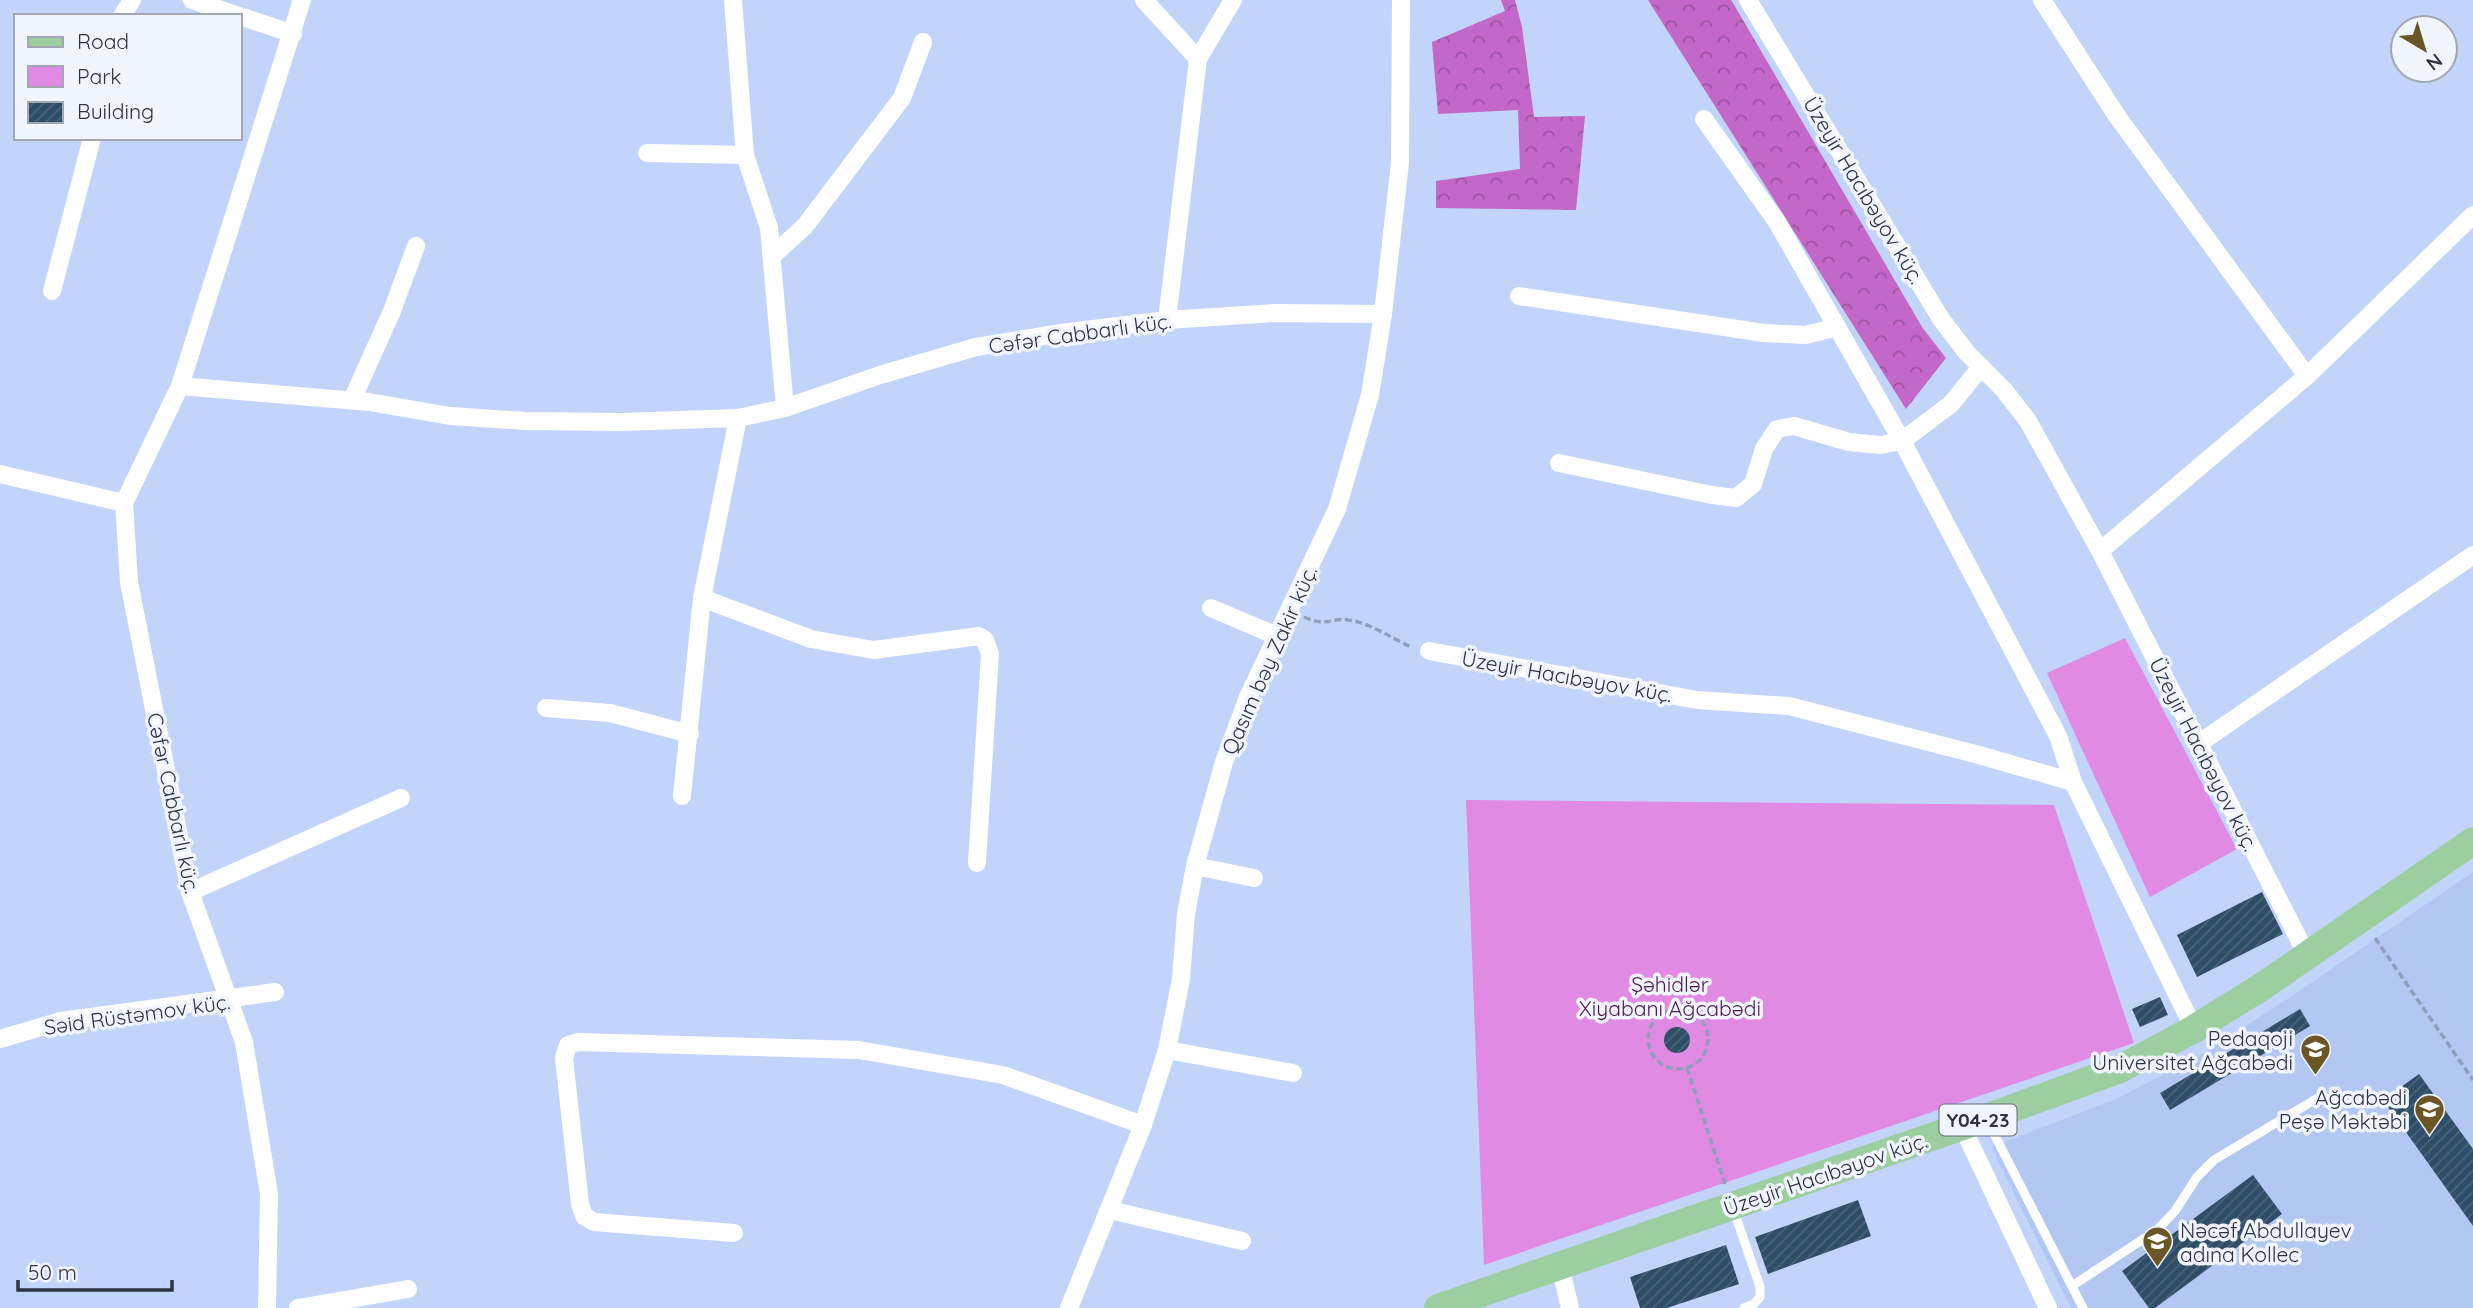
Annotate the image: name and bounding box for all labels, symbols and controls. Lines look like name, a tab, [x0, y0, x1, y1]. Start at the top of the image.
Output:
legend	[14, 14, 242, 140]
north arrow	[2389, 14, 2459, 84]
text: Road	[77, 28, 129, 54]
text: N	[2422, 49, 2447, 76]
text: Park	[77, 63, 121, 89]
street label: Üzeyir Hacıbəyov küç.	[1798, 92, 1930, 288]
text: Building	[77, 98, 154, 124]
street label: Cəfər Cabbarlı küç.	[987, 307, 1173, 359]
street label: Qasım bəy Zakir küç.	[1216, 562, 1322, 758]
street label: Üzeyir Hacıbəyov küç.	[1460, 645, 1674, 707]
street label: Üzeyir Hacıbəyov küç.	[2144, 653, 2264, 855]
street label: Cəfər Cabbarlı küç.	[142, 710, 206, 896]
park label: Şəhidlər Xiyabanı Ağcabədi	[1579, 971, 1761, 1021]
street label: Səid Rüstəmov küç.	[42, 988, 232, 1040]
place label: Pedaqoji Universitet Ağcabədi	[2092, 1025, 2293, 1075]
school or university icon: Pedaqoji Universitet Ağcabədi	[2299, 1033, 2333, 1077]
place label: Ağcabədi Peşə Məktəbi	[2279, 1084, 2407, 1134]
school or university icon: Ağcabədi Peşə Məktəbi	[2413, 1092, 2447, 1136]
road number: Y04-23	[1940, 1104, 2016, 1136]
street label: Üzeyir Hacıbəyov küç.	[1720, 1127, 1930, 1221]
place label: Nəcəf Abdullayev adına Kollec	[2180, 1217, 2352, 1267]
school or university icon: Nəcəf Abdullayev adına Kollec	[2140, 1225, 2174, 1269]
scale bar	[18, 1248, 172, 1292]
text: 50 m	[28, 1259, 77, 1285]

